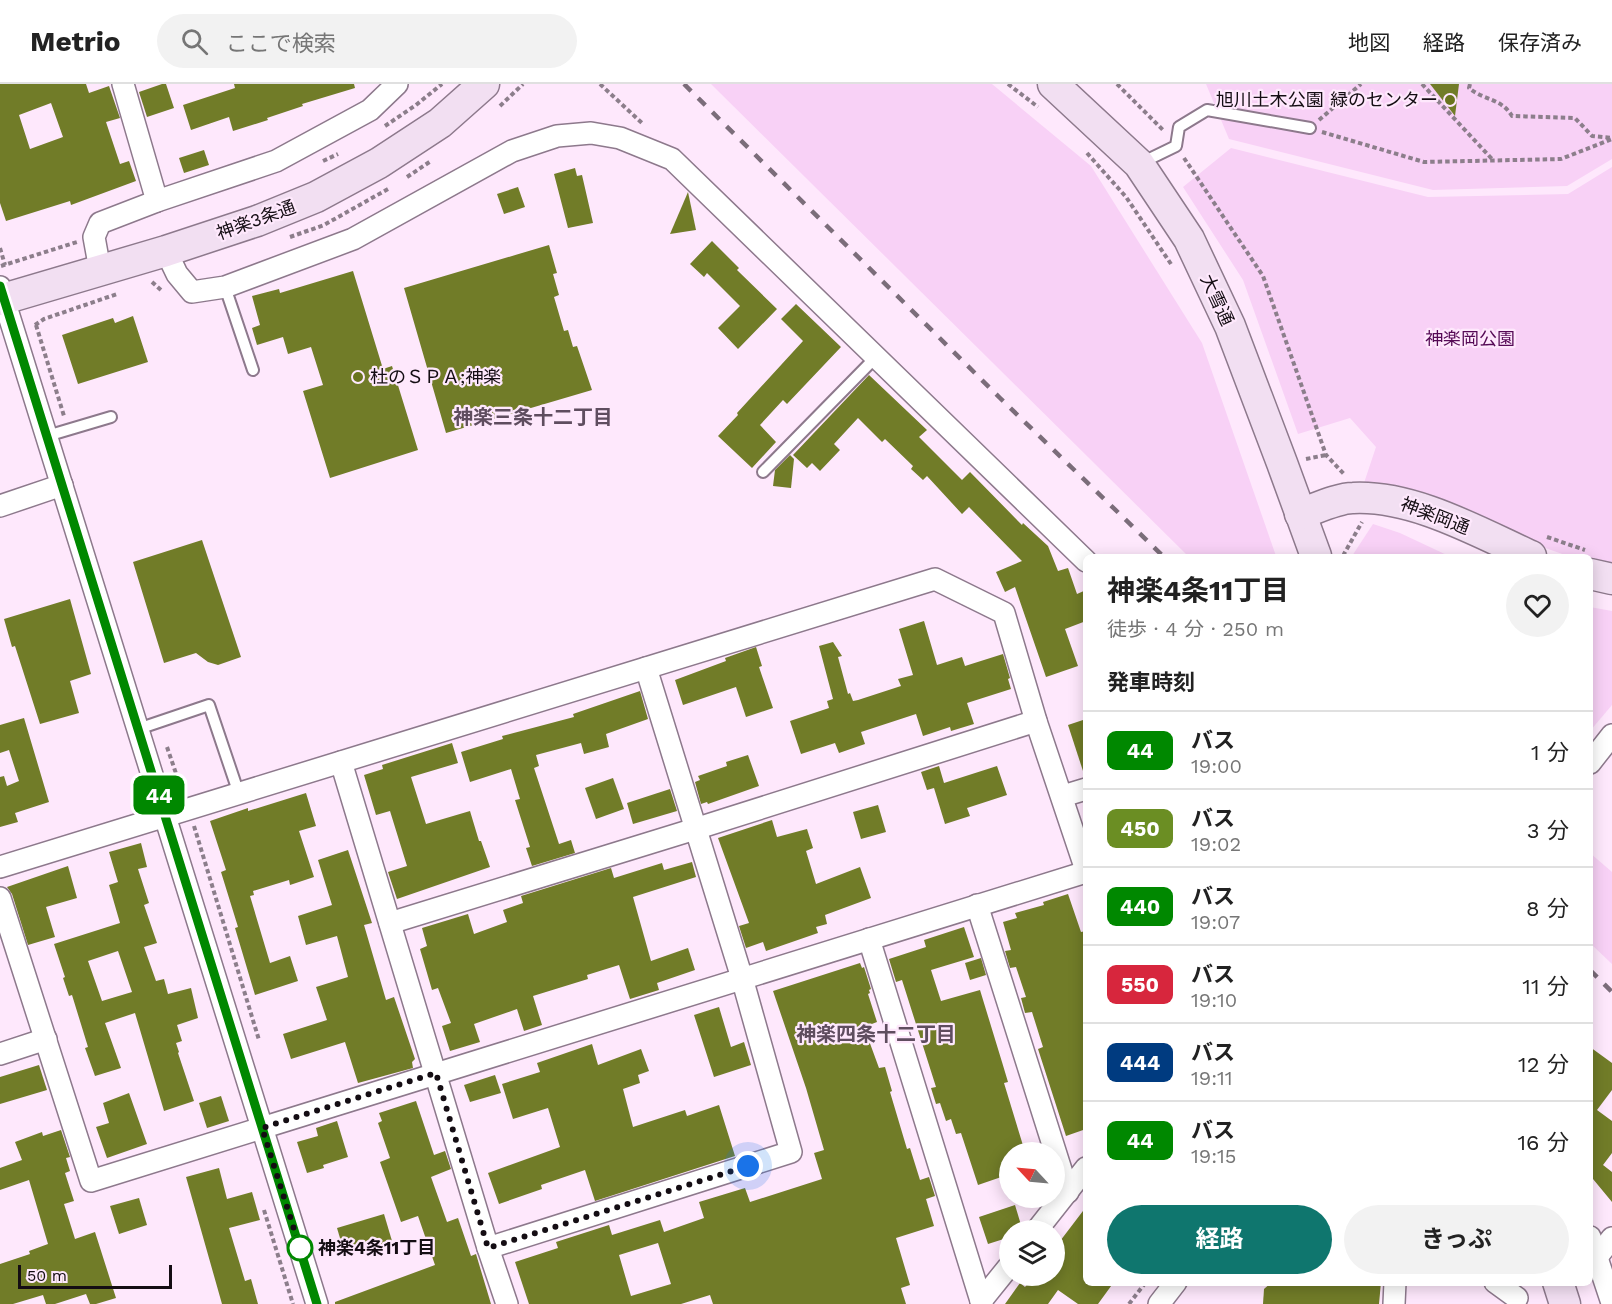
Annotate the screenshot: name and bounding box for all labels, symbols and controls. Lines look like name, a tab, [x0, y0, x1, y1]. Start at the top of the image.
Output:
search box	[157, 14, 577, 68]
text: Metrio	[30, 25, 121, 58]
icon: search	[178, 25, 211, 58]
text: 地図	[1348, 30, 1390, 55]
text: 経路	[1423, 30, 1465, 55]
text: 保存済み	[1498, 30, 1582, 55]
text: ここで検索	[226, 31, 336, 56]
place label: 旭川土木公園 緑のセンター	[1216, 89, 1438, 110]
marker: 旭川土木公園 緑のセンター	[1443, 93, 1457, 107]
street label: 神楽3条通	[213, 196, 298, 244]
street label: 大雪通	[1197, 271, 1238, 329]
park label: 神楽岡公園	[1425, 328, 1515, 349]
place label: 杜のＳＰＡ;神楽	[370, 366, 501, 387]
marker: 杜のＳＰＡ;神楽	[351, 370, 365, 384]
district label: 神楽三条十二丁目	[453, 405, 613, 429]
street label: 神楽岡通	[1398, 493, 1473, 538]
text: 神楽4条11丁目	[1107, 574, 1289, 607]
button: heart	[1506, 574, 1569, 637]
text: 徒歩 · 4 分 · 250 m	[1107, 617, 1284, 641]
text: 発車時刻	[1107, 670, 1195, 695]
text: バス	[1191, 728, 1235, 753]
text: 44	[1126, 738, 1154, 763]
text: 1 分	[1531, 740, 1569, 765]
text: 19:00	[1191, 754, 1242, 778]
line badge: 44	[132, 776, 186, 814]
text: 44	[145, 783, 173, 808]
text: バス	[1191, 806, 1235, 831]
text: 450	[1120, 816, 1160, 841]
text: 3 分	[1527, 818, 1569, 843]
text: 19:02	[1191, 832, 1241, 856]
text: バス	[1191, 884, 1235, 909]
text: 440	[1120, 894, 1160, 919]
text: 8 分	[1526, 896, 1569, 921]
text: 19:07	[1191, 910, 1240, 934]
text: バス	[1191, 962, 1235, 987]
text: 550	[1121, 972, 1159, 997]
text: 11 分	[1522, 974, 1569, 999]
text: 19:10	[1191, 988, 1237, 1012]
district label: 神楽四条十二丁目	[796, 1022, 956, 1046]
text: バス	[1191, 1040, 1235, 1065]
text: 444	[1120, 1050, 1160, 1075]
text: 12 分	[1518, 1052, 1569, 1077]
text: 19:11	[1191, 1066, 1233, 1090]
text: バス	[1191, 1118, 1235, 1143]
text: 44	[1126, 1128, 1154, 1153]
text: 16 分	[1518, 1130, 1569, 1155]
north arrow	[999, 1142, 1065, 1208]
map controls	[999, 1142, 1065, 1286]
text: 19:15	[1191, 1144, 1237, 1168]
your location	[733, 1151, 763, 1181]
button: 経路	[1107, 1205, 1332, 1274]
button: きっぷ	[1344, 1205, 1569, 1274]
button: layers	[999, 1220, 1065, 1286]
marker: 神楽4条11丁目	[287, 1235, 313, 1261]
place label: 神楽4条11丁目	[318, 1237, 435, 1258]
scale bar	[18, 1262, 172, 1290]
text: 50 m	[27, 1266, 67, 1285]

